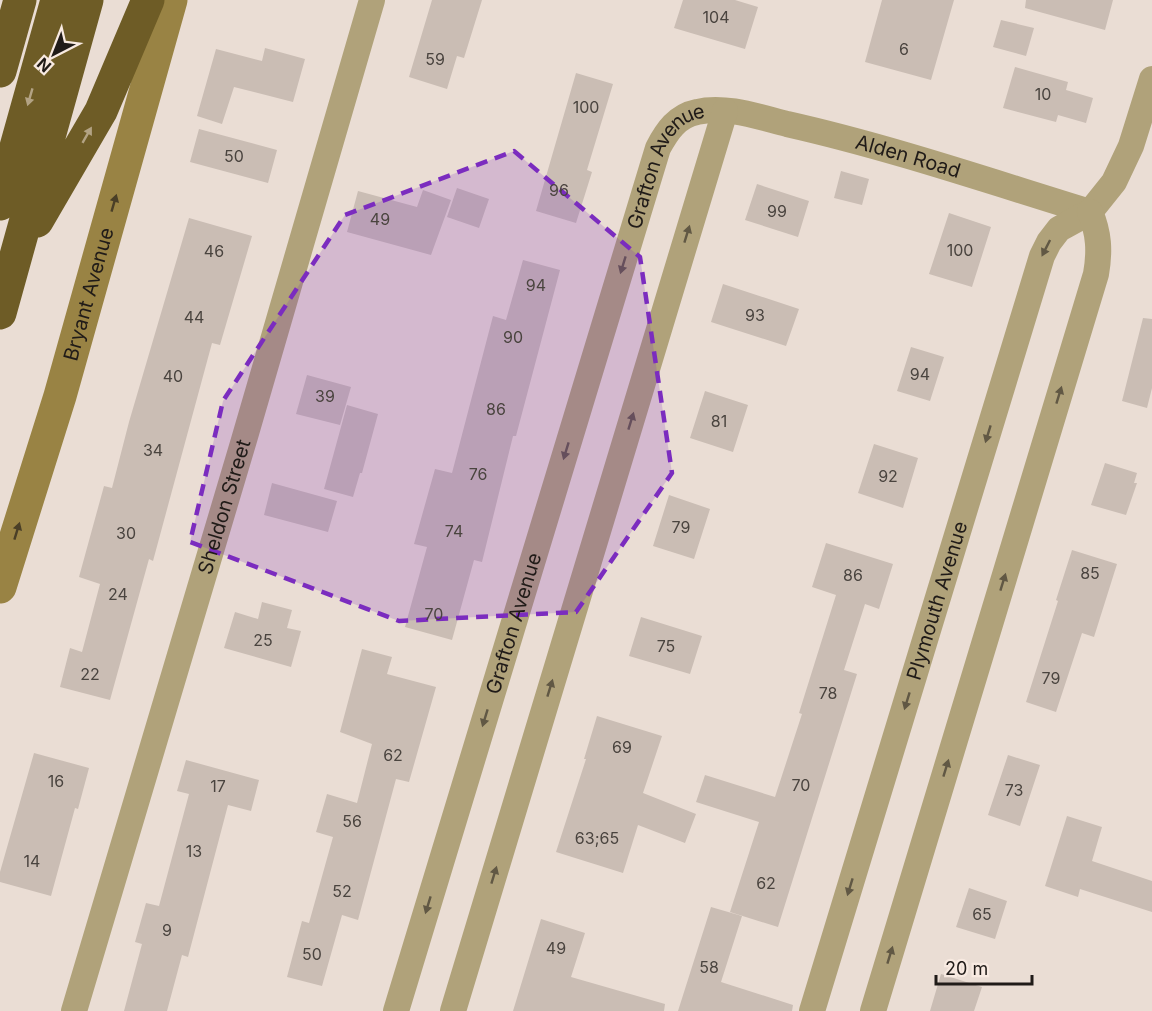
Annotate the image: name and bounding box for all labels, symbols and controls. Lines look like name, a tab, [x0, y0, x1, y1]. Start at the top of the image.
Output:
house number: 104	[703, 7, 729, 27]
north arrow	[24, 24, 84, 84]
house number: 6	[899, 39, 909, 59]
house number: 59	[425, 49, 445, 69]
text: N	[33, 54, 55, 77]
house number: 10	[1035, 84, 1051, 104]
one-way arrow	[25, 88, 34, 106]
house number: 100	[573, 97, 599, 117]
street label: Grafton Avenue	[622, 99, 707, 232]
one-way arrow	[82, 127, 92, 144]
street label: Alden Road	[853, 130, 964, 183]
house number: 50	[224, 146, 244, 166]
house number: 96	[549, 180, 569, 200]
one-way arrow	[110, 194, 120, 212]
house number: 99	[767, 201, 787, 221]
house number: 49	[370, 209, 390, 229]
street label: Bryant Avenue	[58, 225, 119, 364]
one-way arrow	[683, 225, 693, 243]
one-way arrow	[1042, 239, 1052, 257]
house number: 100	[947, 240, 973, 260]
house number: 46	[204, 241, 224, 261]
one-way arrow	[618, 256, 627, 274]
house number: 94	[526, 275, 546, 295]
house number: 93	[745, 305, 765, 325]
house number: 44	[184, 307, 204, 327]
house number: 90	[503, 327, 523, 347]
house number: 94	[910, 364, 930, 384]
house number: 40	[163, 366, 183, 386]
house number: 39	[315, 386, 335, 406]
one-way arrow	[1055, 386, 1064, 404]
house number: 86	[486, 399, 506, 419]
house number: 81	[711, 411, 727, 431]
one-way arrow	[627, 412, 636, 430]
one-way arrow	[983, 425, 992, 443]
street label: Sheldon Street	[193, 436, 256, 577]
house number: 34	[143, 440, 163, 460]
one-way arrow	[561, 442, 570, 460]
house number: 76	[469, 464, 487, 484]
house number: 92	[878, 466, 898, 486]
house number: 79	[672, 517, 690, 537]
street label: Plymouth Avenue	[902, 518, 972, 683]
house number: 74	[445, 521, 463, 541]
one-way arrow	[13, 522, 23, 540]
house number: 30	[116, 523, 136, 543]
street label: Grafton Avenue	[481, 550, 546, 697]
house number: 85	[1080, 563, 1100, 583]
house number: 86	[843, 565, 863, 585]
one-way arrow	[999, 573, 1008, 591]
house number: 24	[108, 584, 128, 604]
house number: 70	[425, 604, 443, 624]
house number: 25	[253, 630, 273, 650]
house number: 75	[657, 636, 675, 656]
house number: 22	[80, 664, 100, 684]
house number: 79	[1042, 668, 1060, 688]
one-way arrow	[546, 679, 555, 697]
house number: 78	[819, 683, 837, 703]
one-way arrow	[901, 692, 911, 710]
one-way arrow	[480, 709, 489, 727]
house number: 69	[612, 737, 632, 757]
house number: 62	[383, 745, 403, 765]
one-way arrow	[942, 759, 951, 777]
house number: 16	[48, 771, 64, 791]
house number: 70	[792, 775, 810, 795]
house number: 17	[210, 776, 226, 796]
house number: 73	[1005, 780, 1023, 800]
house number: 56	[342, 811, 362, 831]
house number: 63;65	[575, 828, 619, 848]
house number: 13	[186, 841, 202, 861]
house number: 14	[24, 851, 40, 871]
one-way arrow	[490, 866, 499, 884]
house number: 62	[756, 873, 776, 893]
one-way arrow	[845, 878, 854, 896]
house number: 52	[332, 881, 352, 901]
one-way arrow	[423, 896, 432, 914]
house number: 65	[972, 904, 992, 924]
house number: 9	[162, 920, 172, 940]
house number: 49	[546, 938, 566, 958]
house number: 50	[302, 944, 322, 964]
one-way arrow	[886, 946, 895, 964]
scale bar	[936, 948, 1032, 986]
house number: 58	[699, 957, 719, 977]
text: 20 m	[945, 958, 988, 979]

